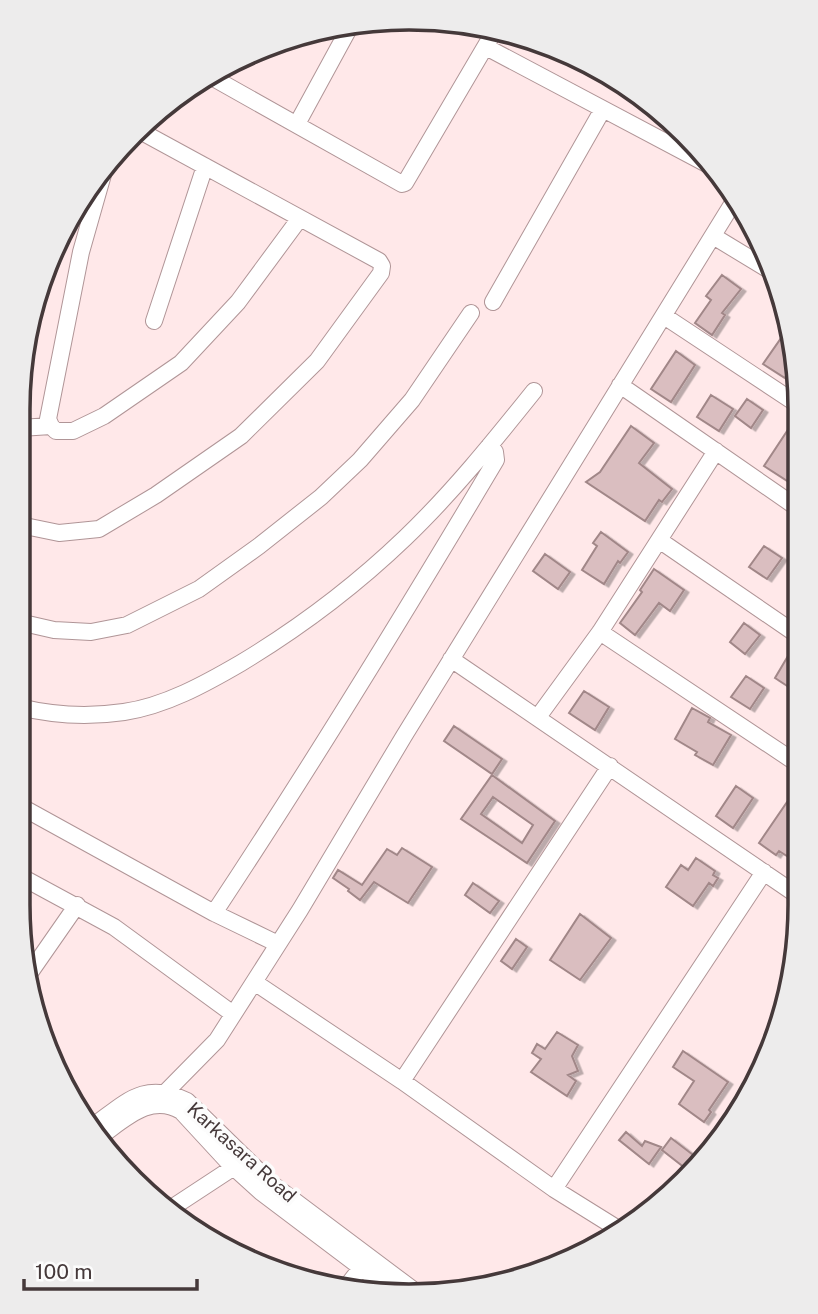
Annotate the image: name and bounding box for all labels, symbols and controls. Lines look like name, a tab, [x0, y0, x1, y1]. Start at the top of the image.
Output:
street label: Karkasara Road	[183, 1097, 301, 1207]
scale bar	[24, 1248, 198, 1292]
text: 100 m	[35, 1259, 92, 1284]

